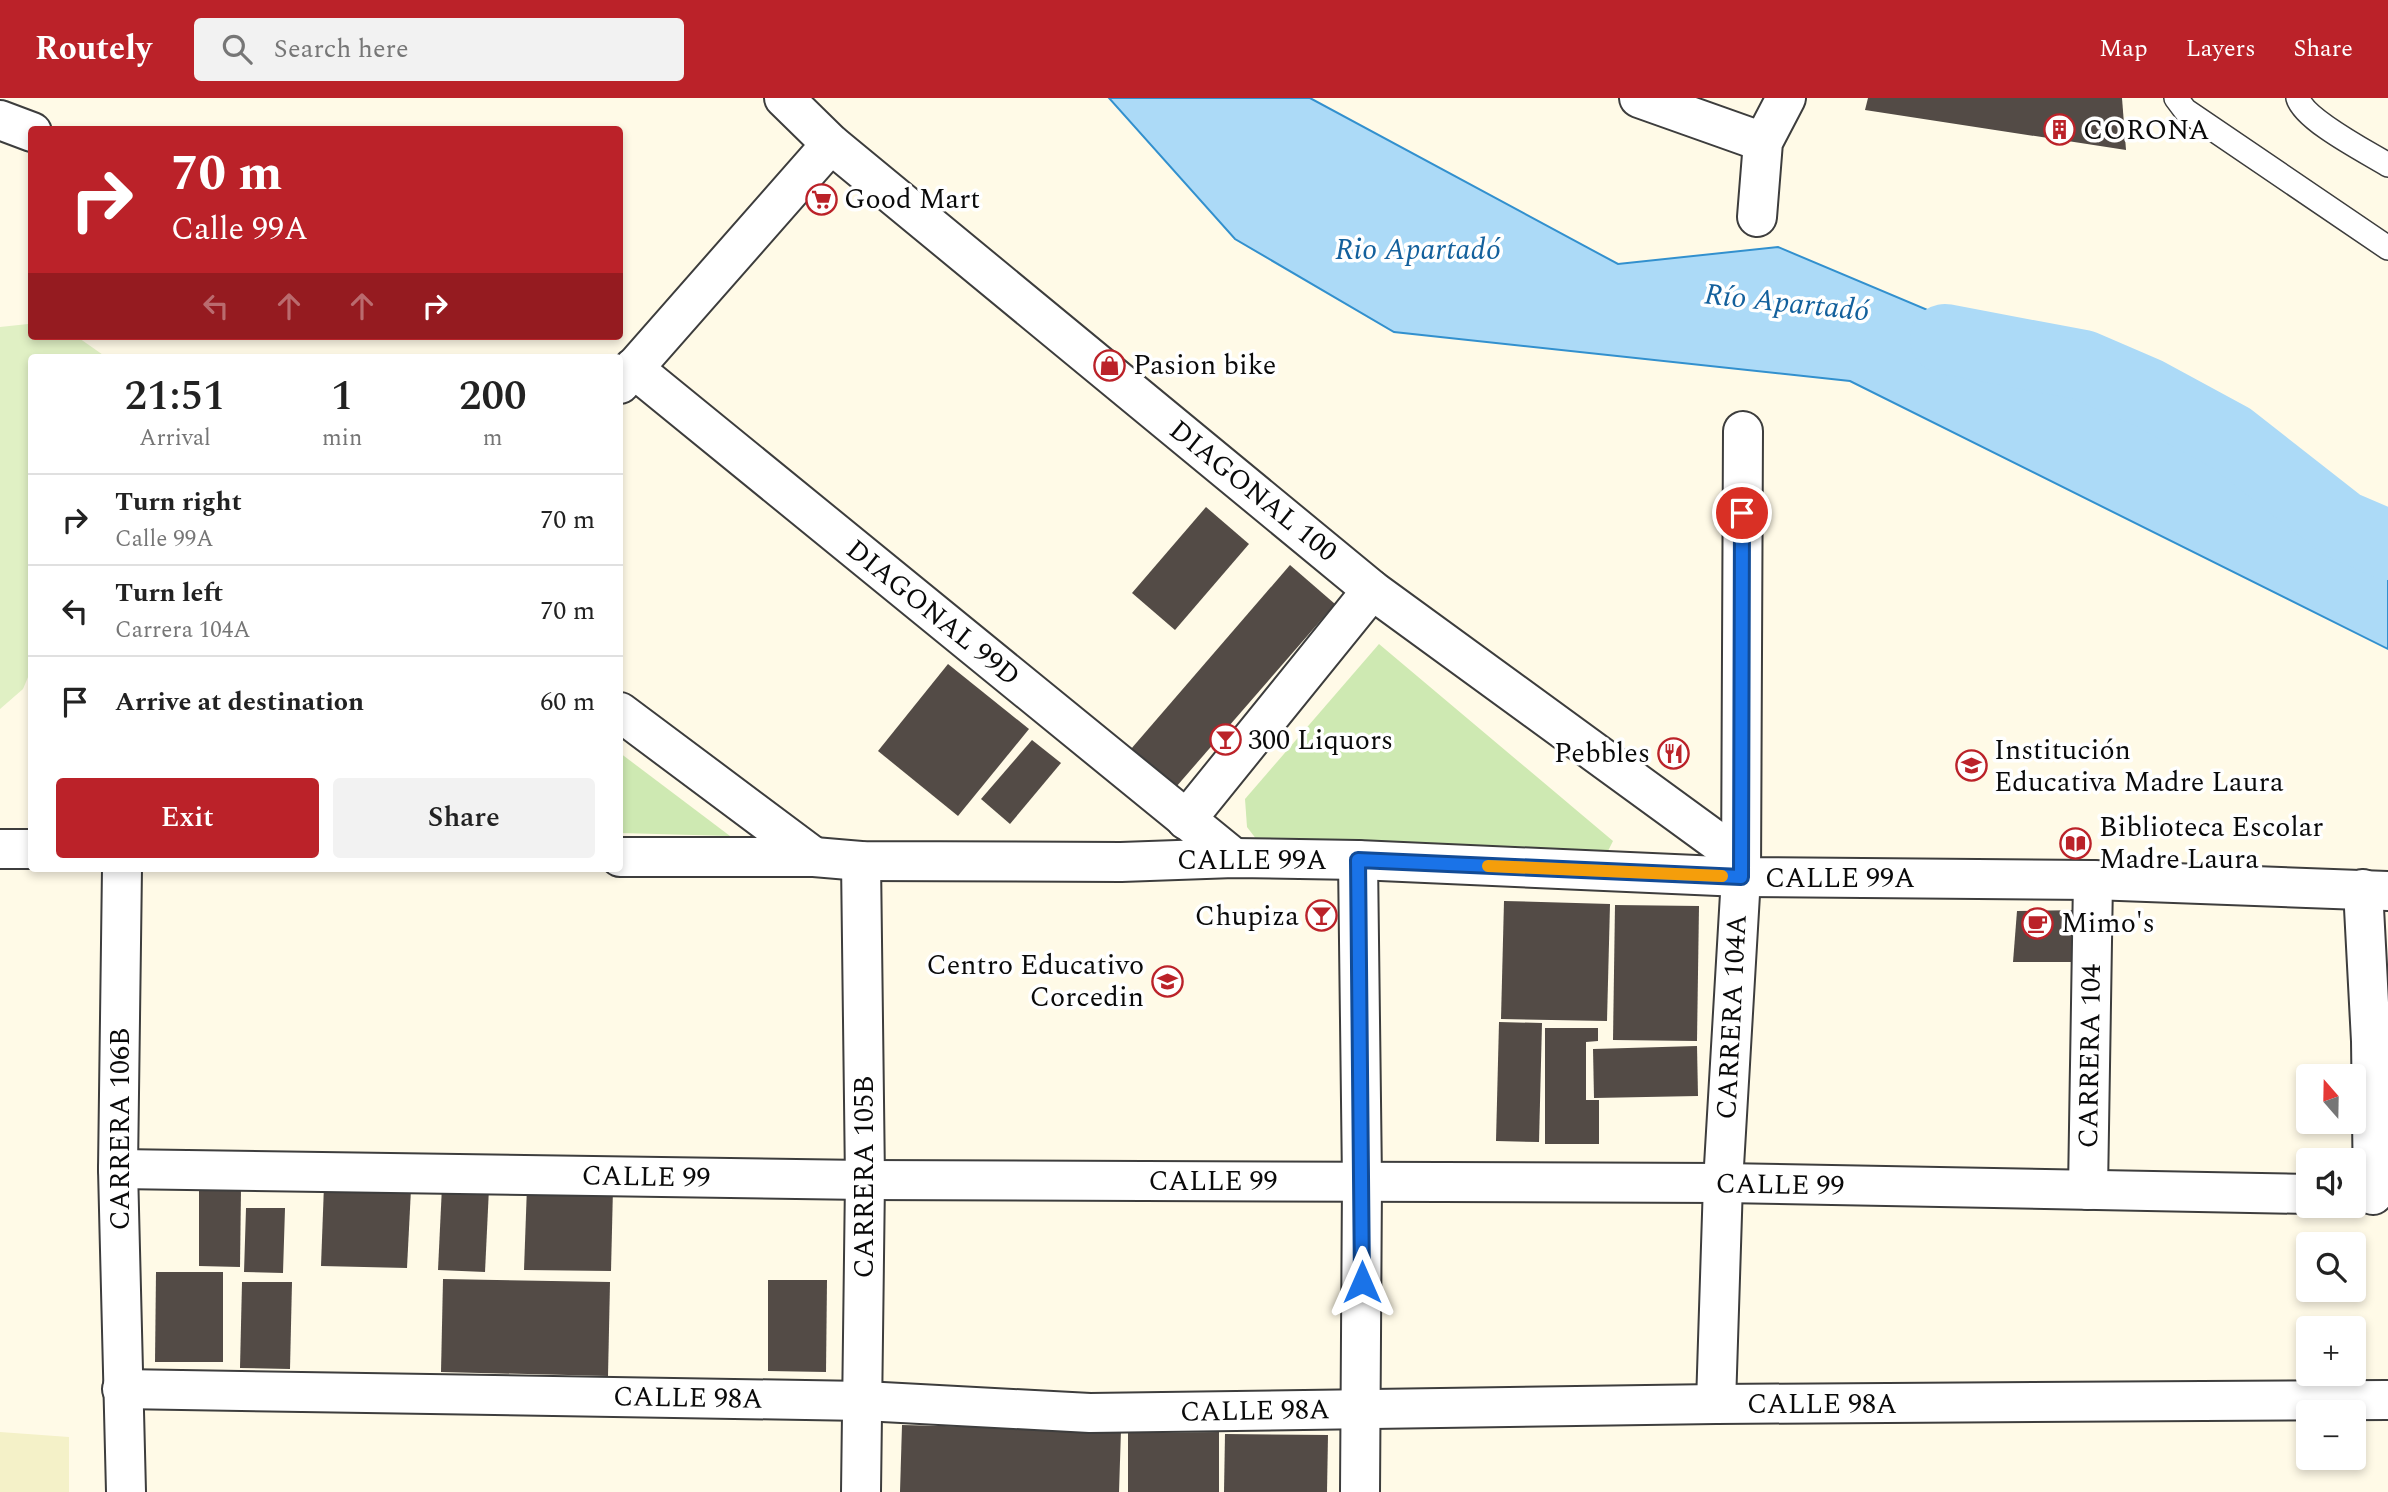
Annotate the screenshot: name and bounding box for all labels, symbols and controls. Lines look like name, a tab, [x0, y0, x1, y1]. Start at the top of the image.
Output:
search box	[194, 18, 684, 81]
text: Routely	[35, 24, 152, 74]
text: Search here	[274, 29, 409, 69]
icon: search	[218, 30, 256, 68]
text: Map	[2099, 31, 2148, 67]
text: Layers	[2186, 31, 2256, 67]
text: Share	[2294, 31, 2353, 67]
place label: CORONA	[2083, 109, 2210, 152]
building icon: CORONA	[2043, 113, 2077, 147]
text: 70 m	[171, 137, 282, 212]
icon: right	[56, 154, 147, 245]
place label: Good Mart	[844, 178, 980, 221]
supermarket icon: Good Mart	[804, 182, 838, 216]
text: Calle 99A	[171, 205, 308, 254]
water label: Rio Apartadó	[1335, 227, 1501, 273]
water label: Río Apartadó	[1702, 271, 1872, 335]
icon: left	[197, 287, 235, 325]
icon: ahead	[270, 287, 308, 325]
icon: ahead	[343, 287, 381, 325]
icon: right	[416, 287, 454, 325]
place label: Pasion bike	[1133, 344, 1276, 387]
shop icon: Pasion bike	[1093, 348, 1127, 382]
text: 21:51	[125, 365, 226, 428]
text: 1	[331, 365, 353, 428]
text: 200	[459, 365, 526, 428]
street label: DIAGONAL 100	[1159, 409, 1347, 573]
text: Arrival	[139, 421, 211, 456]
text: min	[322, 421, 362, 456]
text: m	[483, 421, 503, 456]
text: Turn right	[115, 482, 242, 522]
pin	[1712, 483, 1772, 543]
icon: arrive	[1723, 494, 1761, 532]
text: 70 m	[540, 500, 595, 540]
icon: right	[56, 501, 94, 539]
text: Calle 99A	[115, 522, 214, 557]
street label: DIAGONAL 99D	[836, 529, 1030, 697]
text: Turn left	[115, 573, 223, 613]
text: 70 m	[540, 591, 595, 631]
icon: left	[56, 592, 94, 630]
text: Carrera 104A	[115, 613, 250, 648]
text: Arrive at destination	[115, 682, 364, 722]
text: 60 m	[540, 682, 595, 722]
icon: arrive	[56, 683, 94, 721]
place label: 300 Liquors	[1248, 719, 1393, 762]
bar icon: 300 Liquors	[1208, 723, 1242, 757]
place label: Institución Educativa Madre Laura	[1994, 729, 2284, 804]
place label: Pebbles	[1554, 732, 1650, 775]
restaurant icon: Pebbles	[1656, 736, 1690, 770]
school or university icon: Institución Educativa Madre Laura	[1954, 749, 1988, 783]
button: Exit	[56, 778, 319, 858]
button: Share	[333, 778, 595, 858]
place label: Biblioteca Escolar Madre Laura	[2099, 806, 2323, 881]
library icon: Biblioteca Escolar Madre Laura	[2059, 826, 2093, 860]
street label: CALLE 99A	[1177, 839, 1327, 882]
street label: CALLE 99A	[1765, 857, 1915, 900]
place label: Chupiza	[1195, 895, 1299, 938]
bar icon: Chupiza	[1305, 899, 1339, 933]
place label: Mimo's	[2061, 902, 2155, 945]
cafe icon: Mimo's	[2021, 906, 2055, 940]
street label: CARRERA 104A	[1705, 913, 1759, 1121]
place label: Centro Educativo Corcedin	[926, 944, 1144, 1019]
street label: CARRERA 104	[2067, 963, 2113, 1149]
school or university icon: Centro Educativo Corcedin	[1150, 964, 1184, 998]
street label: CARRERA 106B	[99, 1028, 142, 1230]
north arrow	[2296, 1064, 2366, 1134]
map controls	[2296, 1064, 2366, 1470]
street label: CARRERA 105B	[843, 1076, 886, 1278]
button: sound	[2296, 1148, 2366, 1218]
street label: CALLE 99	[581, 1154, 711, 1200]
street label: CALLE 99	[1149, 1160, 1277, 1203]
street label: CALLE 99	[1715, 1162, 1845, 1208]
button: search	[2296, 1232, 2366, 1302]
position arrow	[1325, 1245, 1399, 1319]
button: +	[2296, 1316, 2366, 1386]
street label: CALLE 98A	[613, 1375, 763, 1421]
street label: CALLE 98A	[1747, 1383, 1897, 1426]
street label: CALLE 98A	[1180, 1388, 1330, 1434]
button: −	[2296, 1400, 2366, 1470]

